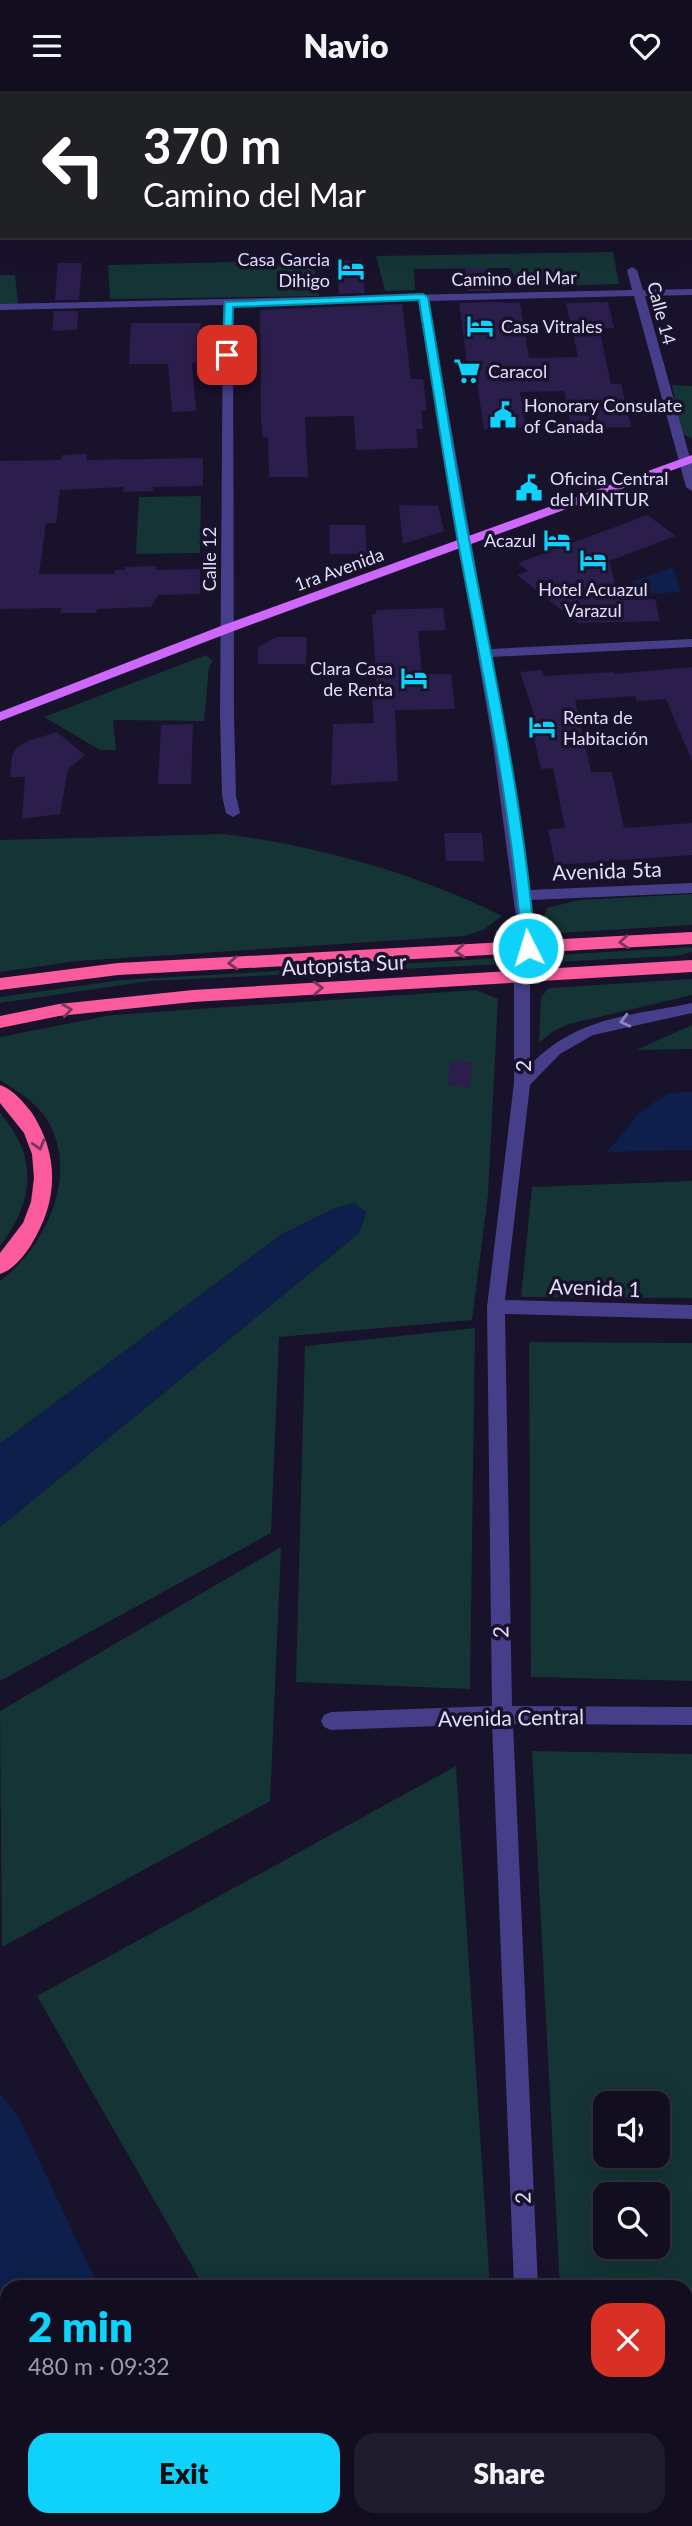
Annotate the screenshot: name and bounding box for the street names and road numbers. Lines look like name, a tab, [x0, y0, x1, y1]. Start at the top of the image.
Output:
street label: Camino del Mar	[451, 266, 577, 290]
street label: Calle 14	[643, 279, 681, 347]
street label: Calle 12	[198, 527, 220, 591]
street label: 1ra Avenida	[291, 543, 387, 595]
street label: Avenida 5ta	[552, 856, 662, 884]
street label: Autopista Sur	[281, 948, 407, 980]
street label: 2	[510, 1060, 535, 1072]
street label: Avenida 1	[549, 1273, 641, 1301]
street label: 2	[487, 1626, 513, 1638]
street label: Avenida Central	[438, 1703, 584, 1731]
street label: 2	[509, 2191, 535, 2205]

